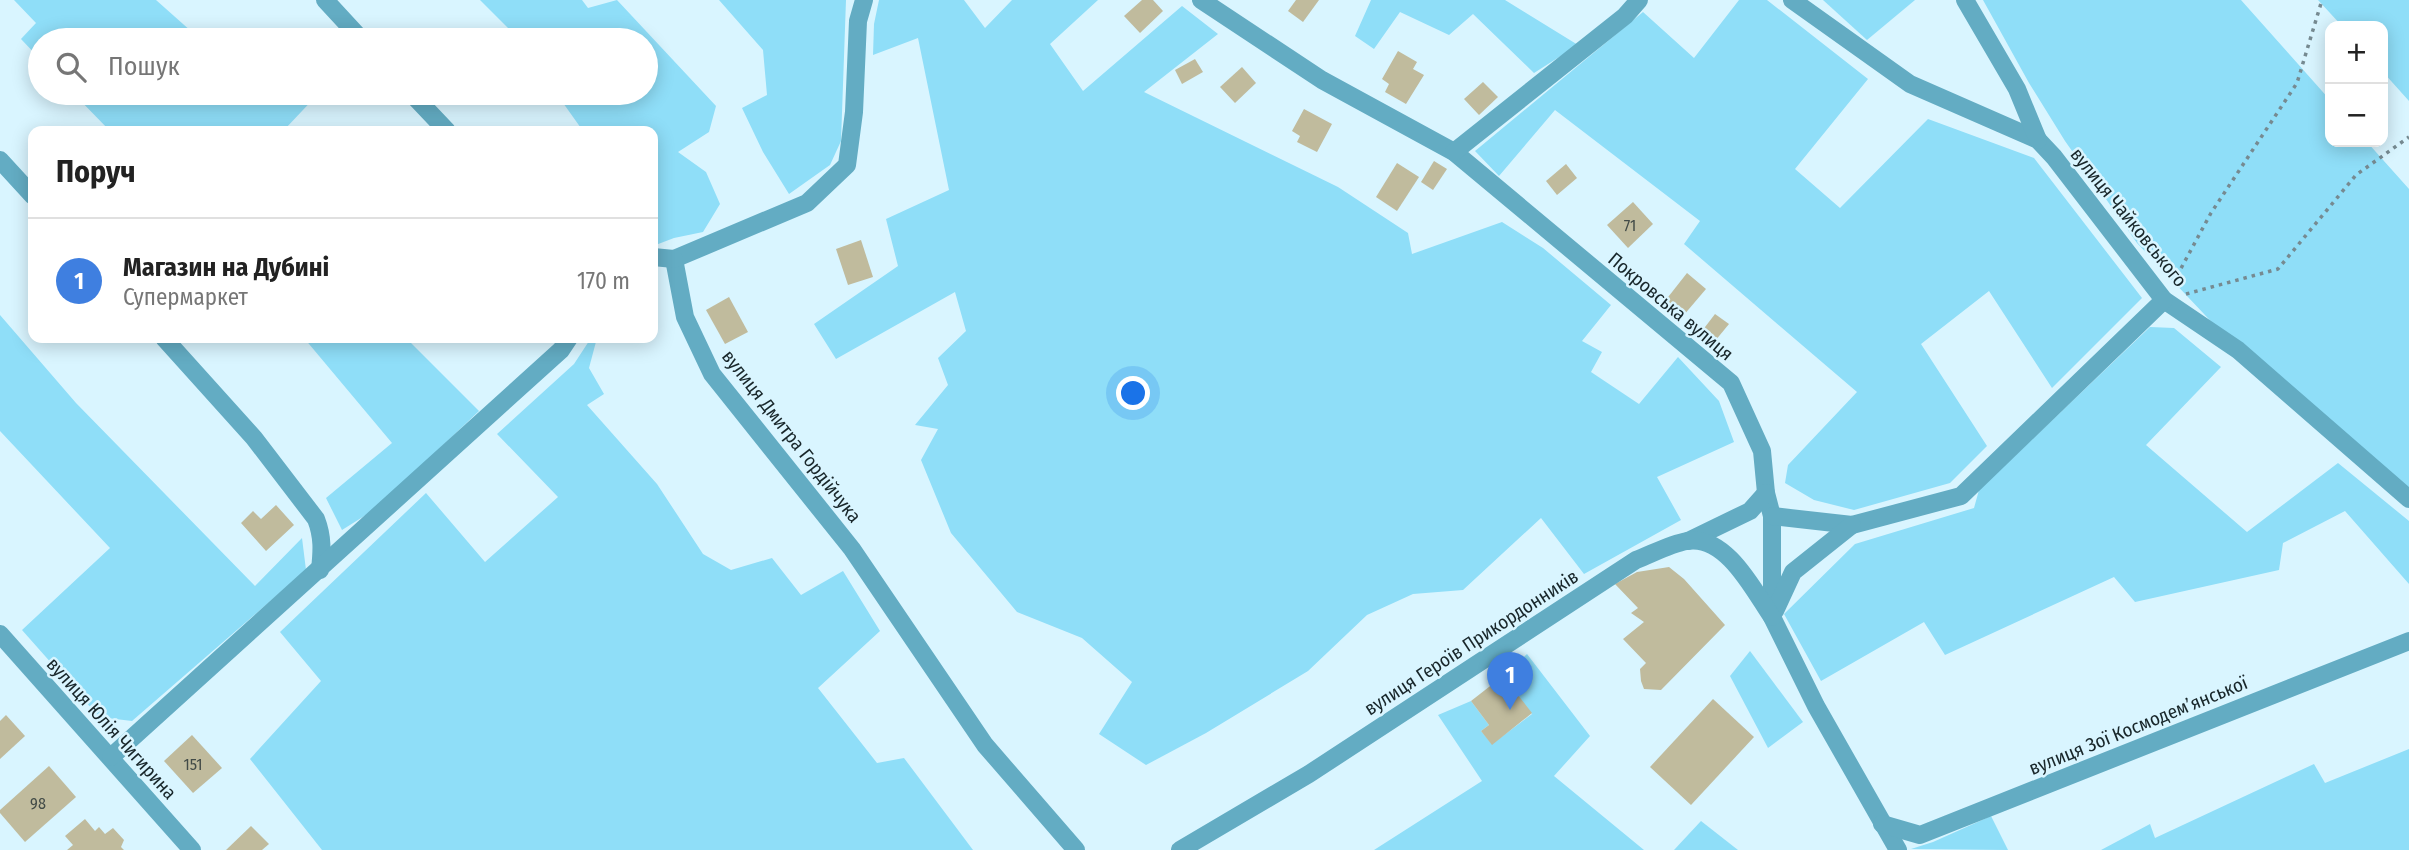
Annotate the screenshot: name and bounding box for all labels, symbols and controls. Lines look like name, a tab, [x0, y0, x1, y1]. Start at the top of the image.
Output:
map controls	[2325, 21, 2388, 147]
button: +	[2325, 21, 2388, 84]
search box	[28, 28, 658, 105]
icon: search	[52, 48, 90, 86]
text: Пошук	[108, 51, 180, 82]
button: −	[2325, 84, 2388, 147]
street label: вулиця Чайковського	[2066, 143, 2192, 291]
text: Поруч	[56, 154, 135, 190]
house number: 71	[1624, 216, 1636, 235]
street label: Покровська вулиця	[1603, 247, 1738, 365]
text: Магазин на Дубині	[123, 252, 329, 283]
text: 1	[74, 267, 84, 295]
text: 170 m	[577, 267, 630, 295]
text: Супермаркет	[123, 283, 248, 311]
street label: вулиця Дмитра Гордійчука	[717, 346, 866, 527]
your location	[1116, 376, 1150, 410]
street label: вулиця Героїв Прикордонників	[1360, 565, 1582, 720]
pin: 1	[1487, 652, 1533, 710]
street label: вулиця Юлія Чигирина	[42, 653, 181, 804]
street label: вулиця Зої Космодемʼянської	[2026, 671, 2252, 780]
house number: 151	[183, 755, 203, 774]
house number: 98	[30, 794, 46, 813]

